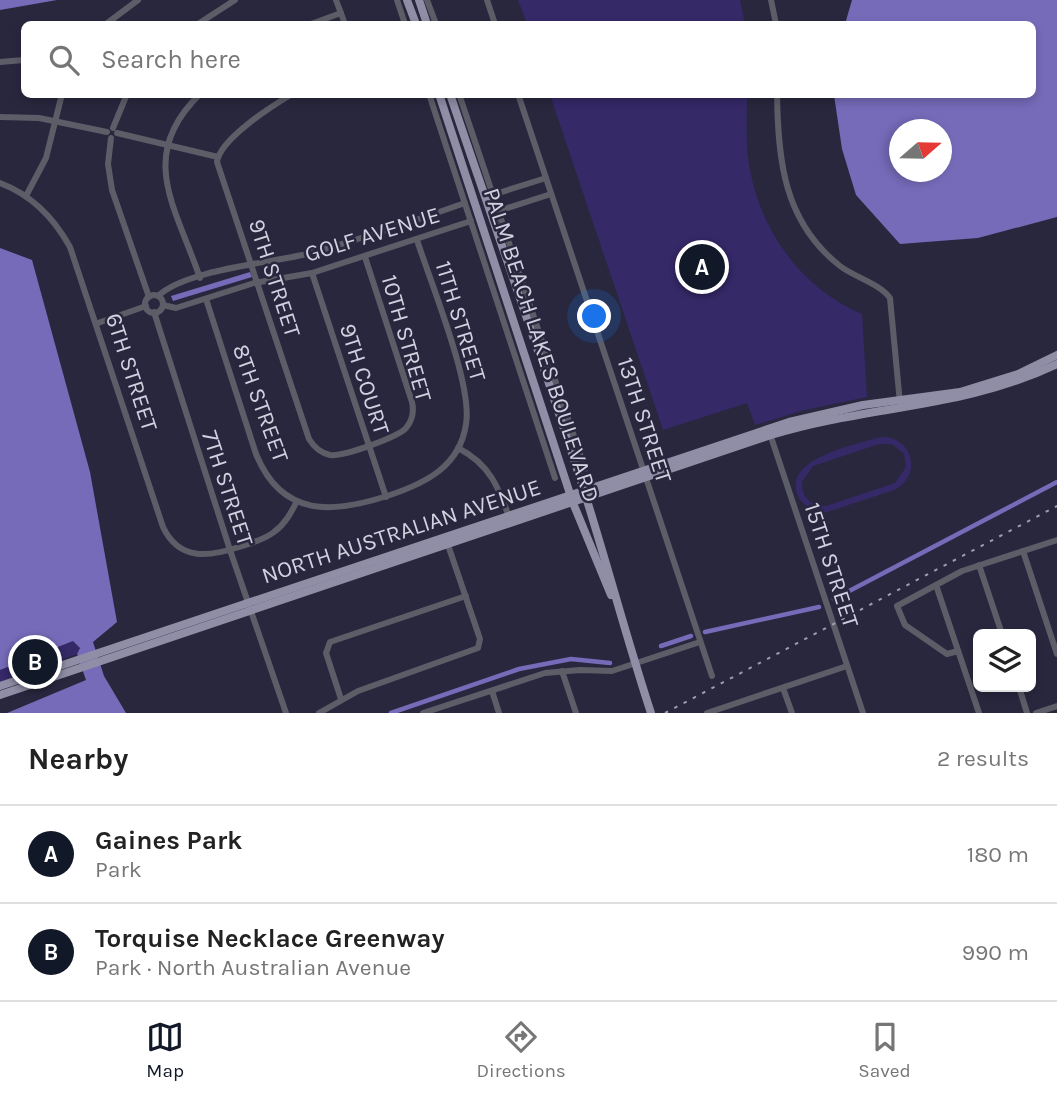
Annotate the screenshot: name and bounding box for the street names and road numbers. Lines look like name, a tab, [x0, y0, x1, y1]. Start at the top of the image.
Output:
street label: PALM BEACH LAKES BOULEVARD	[478, 185, 605, 506]
street label: GOLF AVENUE	[301, 201, 443, 268]
street label: 9TH STREET	[243, 216, 306, 341]
street label: 11TH STREET	[429, 258, 492, 385]
street label: 10TH STREET	[376, 272, 438, 405]
street label: 6TH STREET	[100, 310, 163, 435]
street label: 9TH COURT	[334, 320, 395, 439]
street label: 8TH STREET	[227, 341, 294, 466]
street label: 13TH STREET	[612, 354, 678, 487]
street label: 7TH STREET	[196, 427, 259, 550]
street label: NORTH AUSTRALIAN AVENUE	[258, 474, 544, 589]
street label: 15TH STREET	[799, 499, 865, 632]

